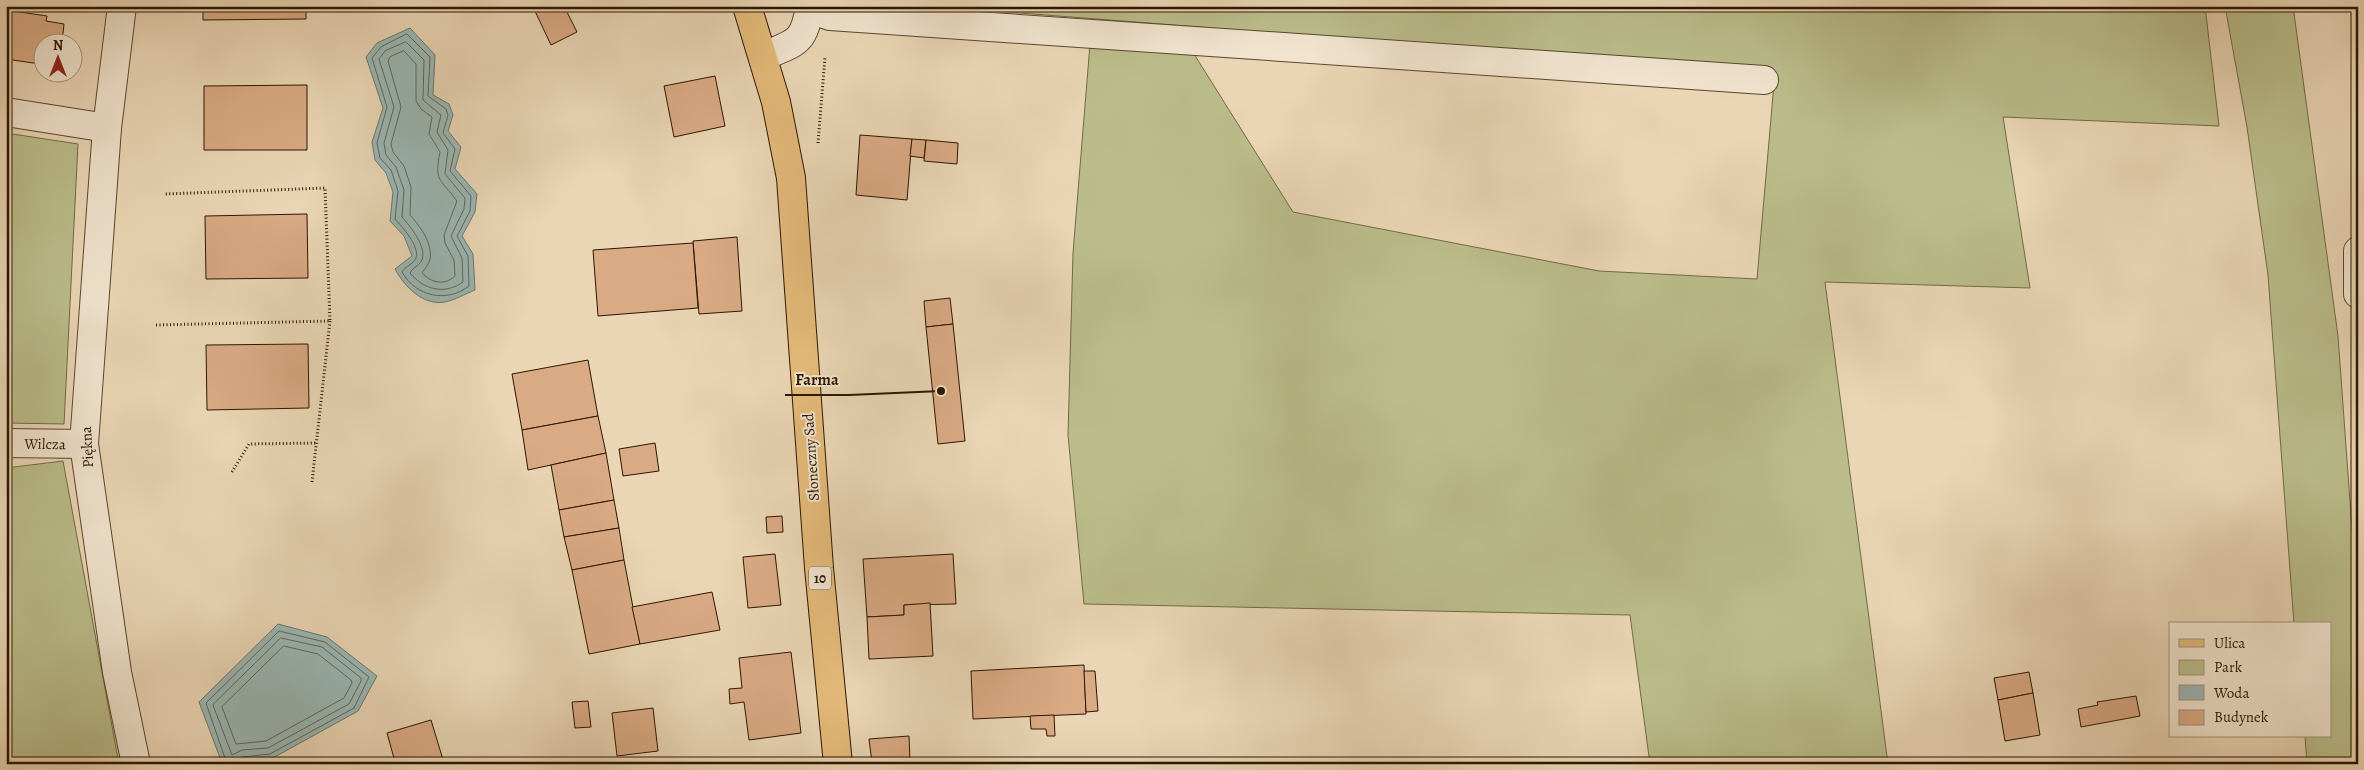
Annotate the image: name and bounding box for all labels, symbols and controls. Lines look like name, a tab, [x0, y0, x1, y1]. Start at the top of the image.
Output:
north arrow	[32, 32, 82, 82]
text: N	[53, 36, 63, 55]
callout: Farma	[785, 364, 849, 395]
text: Farma	[795, 369, 839, 391]
street label: Słoneczny Sad	[798, 412, 824, 501]
street label: Piękna	[76, 426, 98, 468]
street label: Wilcza	[23, 434, 66, 454]
road number: 10	[809, 566, 831, 590]
legend	[2169, 622, 2332, 738]
text: Ulica	[2214, 633, 2245, 653]
text: Park	[2214, 657, 2243, 677]
text: Woda	[2213, 683, 2249, 703]
text: Budynek	[2214, 707, 2269, 727]

